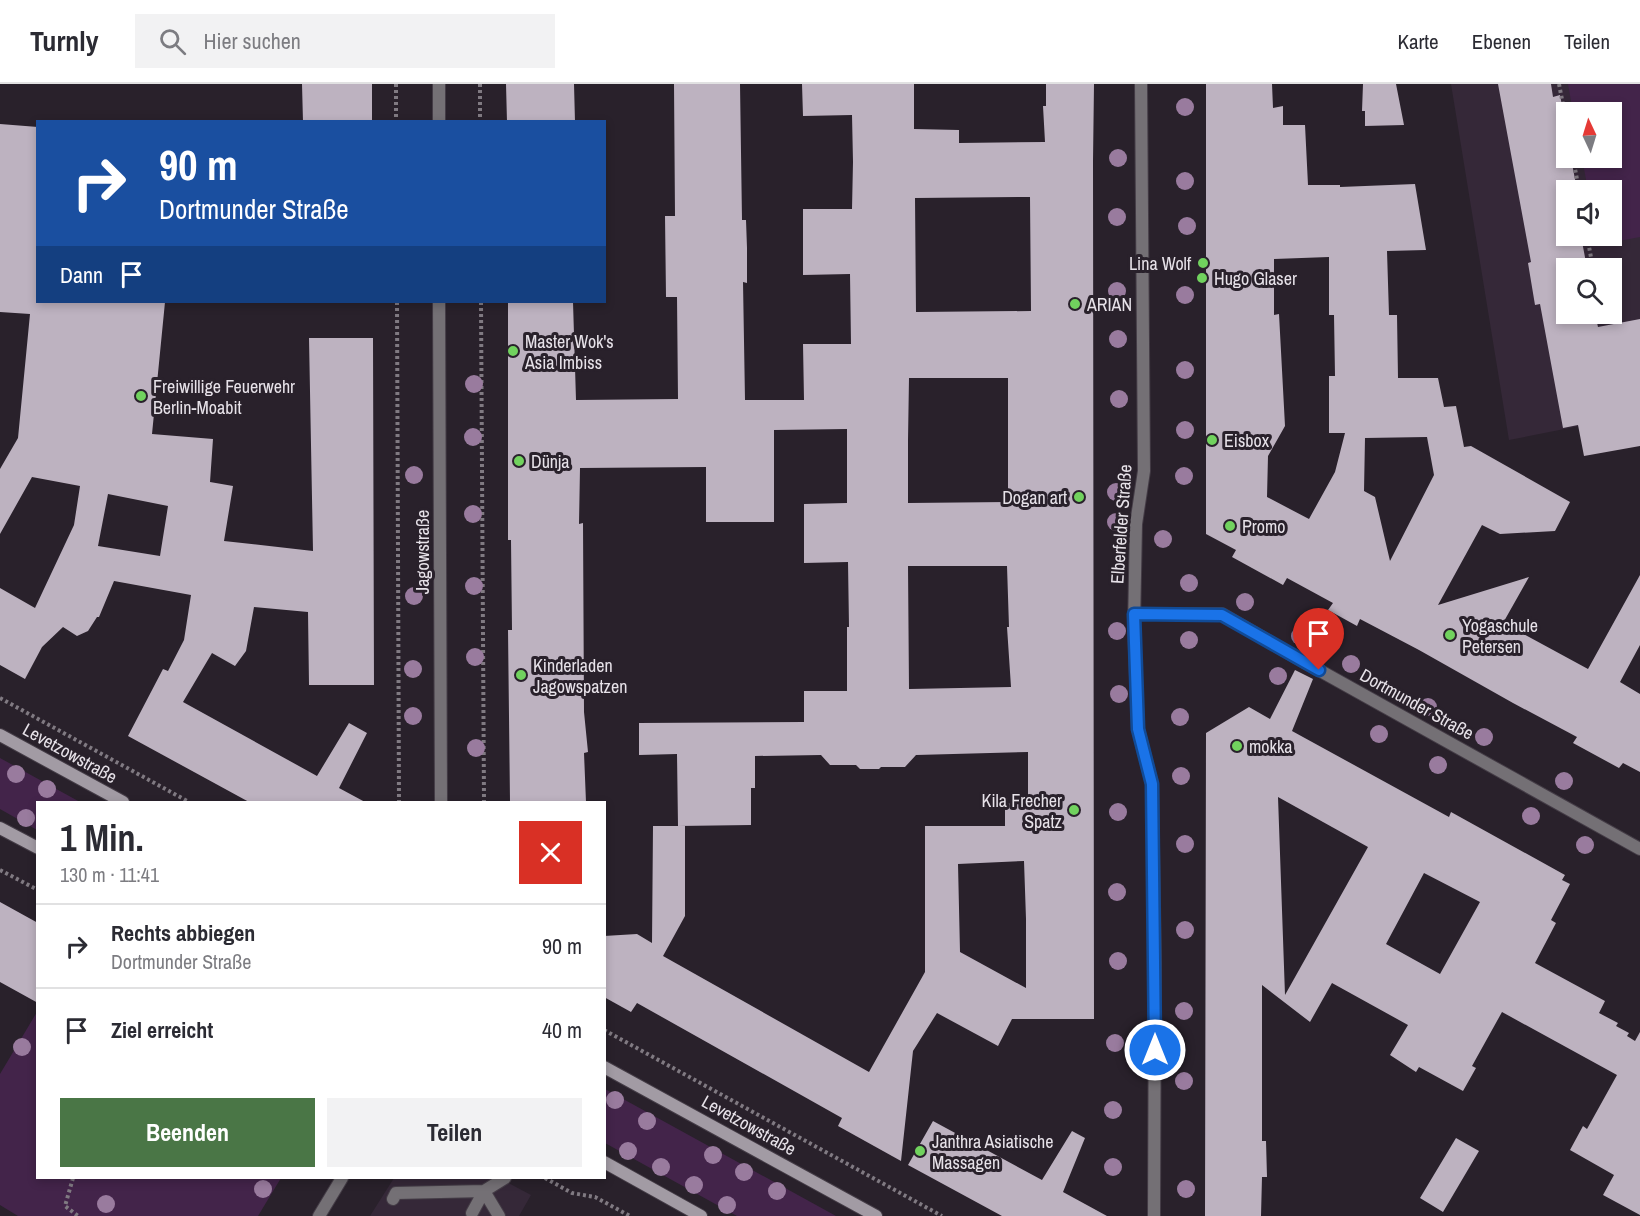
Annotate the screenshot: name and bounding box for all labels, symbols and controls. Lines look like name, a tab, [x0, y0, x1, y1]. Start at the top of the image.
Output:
search box	[135, 14, 555, 68]
text: Turnly	[30, 22, 99, 60]
icon: search	[156, 25, 189, 58]
text: Hier suchen	[204, 26, 301, 56]
text: Karte	[1398, 27, 1439, 56]
text: Ebenen	[1472, 27, 1531, 56]
text: Teilen	[1564, 27, 1610, 56]
north arrow	[1556, 102, 1622, 168]
map controls	[1556, 102, 1622, 324]
text: 90 m	[159, 137, 238, 193]
icon: right	[60, 144, 138, 222]
button: sound	[1556, 180, 1622, 246]
text: Dortmunder Straße	[159, 191, 349, 227]
place label: Lina Wolf	[1129, 251, 1192, 276]
marker: Lina Wolf	[1196, 256, 1210, 270]
icon: arrive	[115, 258, 148, 291]
button: search	[1556, 258, 1622, 324]
text: Dann	[60, 260, 103, 290]
place label: Hugo Glaser	[1214, 266, 1297, 291]
marker: Hugo Glaser	[1195, 271, 1209, 285]
place label: ARIAN	[1086, 292, 1132, 317]
marker: ARIAN	[1068, 297, 1082, 311]
place label: Master Wok's Asia Imbiss	[524, 329, 614, 375]
marker: Master Wok's Asia Imbiss	[506, 344, 520, 358]
place label: Freiwillige Feuerwehr Berlin-Moabit	[153, 374, 295, 420]
marker: Freiwillige Feuerwehr Berlin-Moabit	[134, 389, 148, 403]
place label: Eisbox	[1224, 428, 1270, 453]
marker: Eisbox	[1205, 433, 1219, 447]
place label: Dünja	[531, 449, 570, 474]
marker: Dünja	[512, 454, 526, 468]
street label: Elberfelder Straße	[1104, 463, 1138, 585]
place label: Dogan art	[1002, 485, 1067, 510]
marker: Dogan art	[1072, 490, 1086, 504]
street label: Jagowstraße	[410, 510, 435, 594]
place label: Promo	[1242, 514, 1285, 539]
marker: Promo	[1223, 519, 1237, 533]
pin	[1293, 608, 1344, 670]
place label: Yogaschule Petersen	[1462, 613, 1538, 659]
icon: arrive	[1302, 617, 1335, 650]
marker: Yogaschule Petersen	[1443, 628, 1457, 642]
place label: Kinderladen Jagowspatzen	[533, 653, 627, 699]
street label: Dortmunder Straße	[1356, 662, 1478, 746]
marker: Kinderladen Jagowspatzen	[514, 668, 528, 682]
street label: Levetzowstraße	[18, 717, 122, 789]
place label: mokka	[1249, 734, 1292, 759]
marker: mokka	[1230, 739, 1244, 753]
place label: Kila Frecher Spatz	[982, 788, 1062, 834]
marker: Kila Frecher Spatz	[1067, 803, 1081, 817]
text: 1 Min.	[60, 814, 144, 862]
button: close	[519, 821, 582, 884]
text: 130 m · 11:41	[60, 861, 159, 888]
text: Rechts abbiegen	[111, 918, 255, 948]
icon: right	[60, 930, 93, 963]
text: 90 m	[542, 931, 582, 961]
text: Dortmunder Straße	[111, 948, 251, 975]
icon: arrive	[60, 1014, 93, 1047]
text: Ziel erreicht	[111, 1015, 213, 1045]
text: 40 m	[542, 1015, 582, 1045]
position arrow	[1123, 1018, 1187, 1082]
street label: Levetzowstraße	[697, 1089, 801, 1161]
button: Beenden	[60, 1098, 315, 1167]
button: Teilen	[327, 1098, 582, 1167]
place label: Janthra Asiatische Massagen	[932, 1129, 1053, 1175]
marker: Janthra Asiatische Massagen	[913, 1144, 927, 1158]

